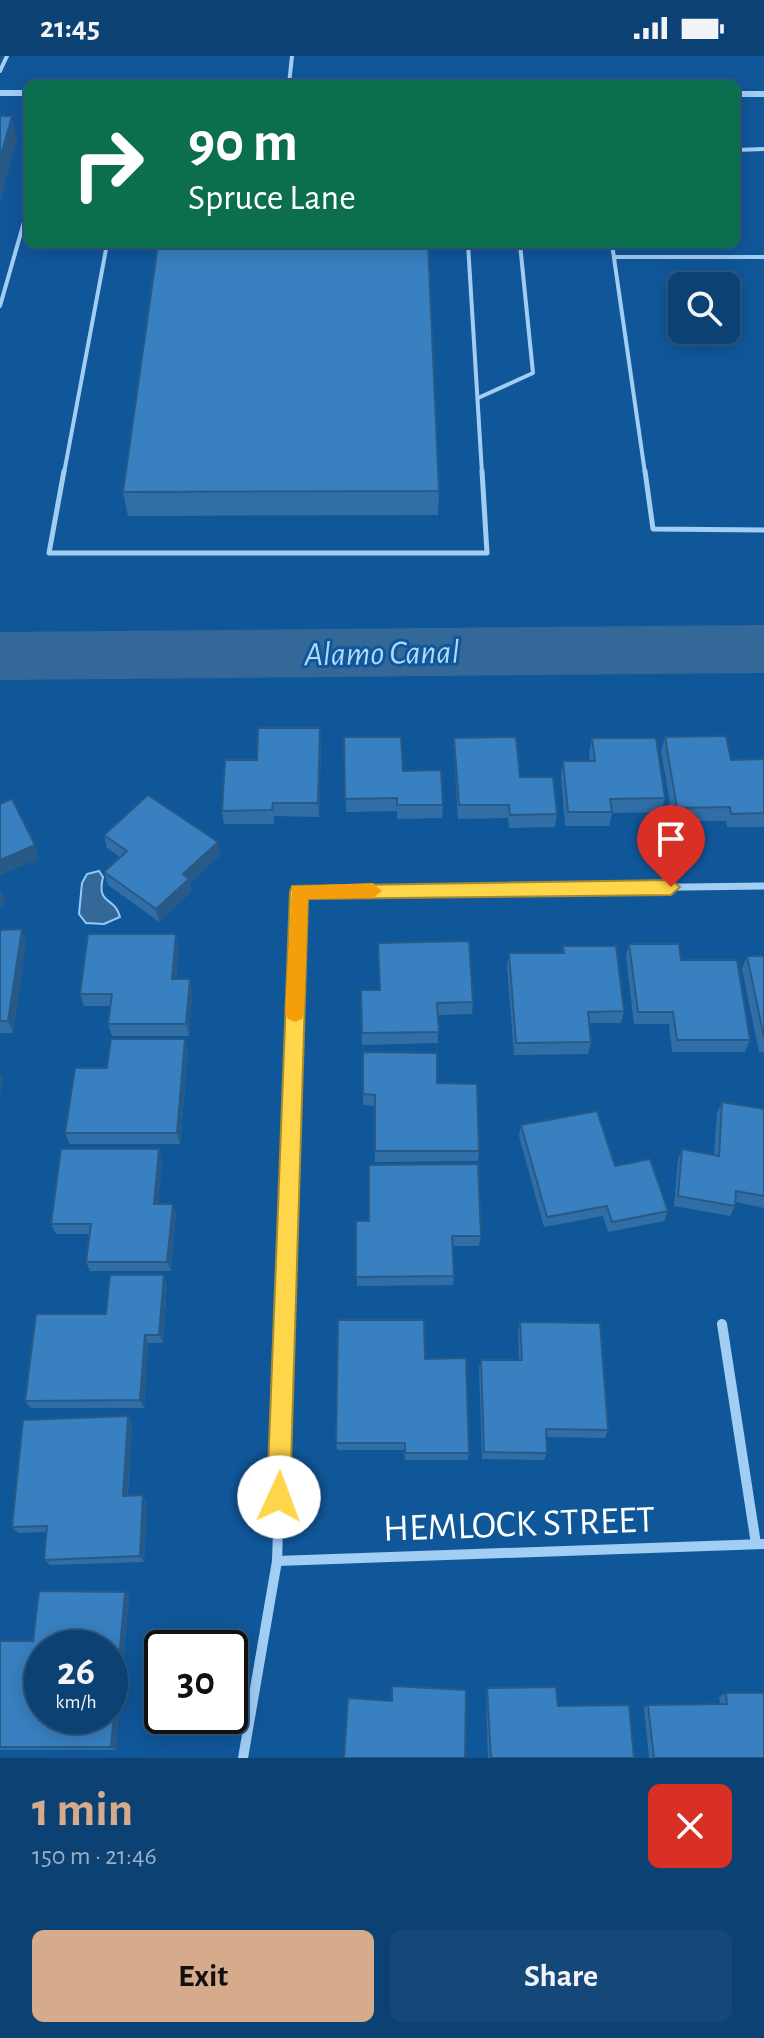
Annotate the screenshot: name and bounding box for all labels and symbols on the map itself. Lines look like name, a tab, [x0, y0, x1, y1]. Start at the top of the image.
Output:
water label: Alamo Canal	[303, 636, 460, 672]
pin	[637, 805, 705, 887]
position arrow	[237, 1455, 321, 1539]
street label: HEMLOCK STREET	[382, 1501, 656, 1549]
speed limit sign: 30	[144, 1630, 248, 1734]

